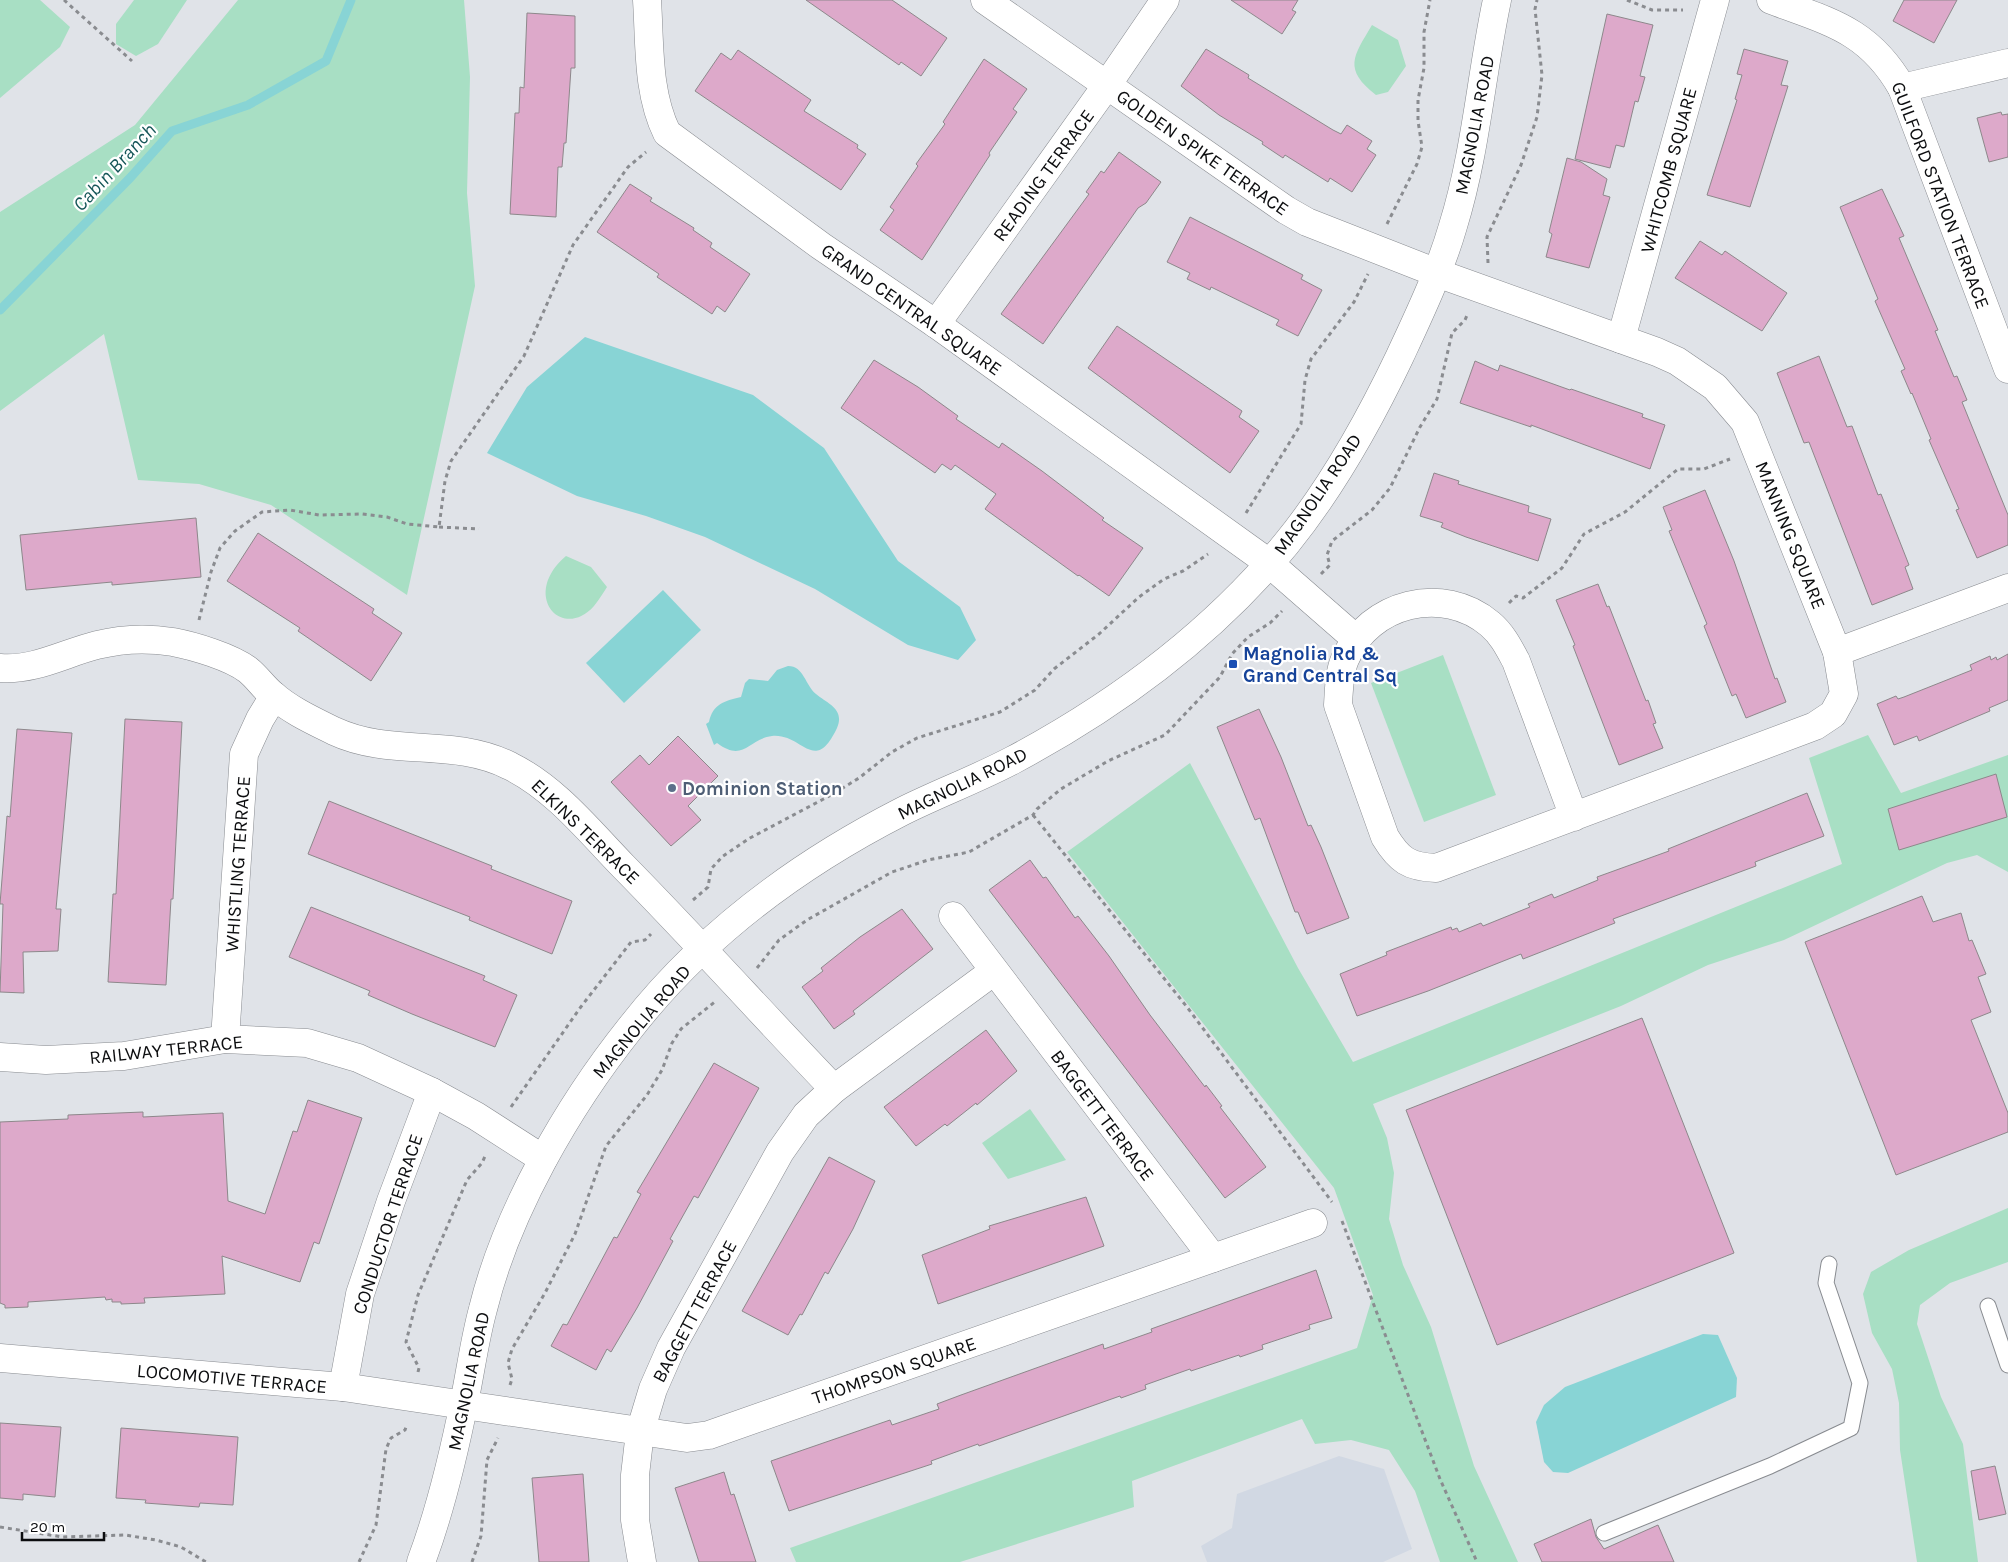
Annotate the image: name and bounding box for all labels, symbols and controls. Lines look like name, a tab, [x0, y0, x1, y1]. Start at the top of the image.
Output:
street label: MAGNOLIA ROAD	[1451, 54, 1499, 197]
street label: GUILFORD STATION TERRACE	[1887, 79, 1994, 312]
street label: GOLDEN SPIKE TERRACE	[1112, 85, 1293, 221]
street label: WHITCOMB SQUARE	[1636, 85, 1702, 255]
street label: READING TERRACE	[989, 105, 1099, 246]
water label: Cabin Branch	[68, 119, 161, 216]
street label: GRAND CENTRAL SQUARE	[817, 239, 1006, 381]
street label: MAGNOLIA ROAD	[1269, 430, 1367, 559]
street label: MANNING SQUARE	[1750, 458, 1830, 613]
place label: Magnolia Rd & Grand Central Sq	[1243, 643, 1397, 687]
marker: Magnolia Rd & Grand Central Sq	[1227, 658, 1239, 670]
street label: MAGNOLIA ROAD	[894, 743, 1031, 825]
street label: ELKINS TERRACE	[527, 774, 644, 889]
street label: WHISTLING TERRACE	[221, 775, 255, 953]
place label: Dominion Station	[682, 778, 843, 800]
marker: Dominion Station	[666, 782, 678, 794]
street label: MAGNOLIA ROAD	[588, 960, 696, 1083]
street label: RAILWAY TERRACE	[88, 1031, 244, 1069]
street label: BAGGETT TERRACE	[1046, 1046, 1159, 1185]
street label: CONDUCTOR TERRACE	[348, 1131, 427, 1317]
street label: BAGGETT TERRACE	[648, 1237, 742, 1386]
street label: MAGNOLIA ROAD	[444, 1310, 494, 1453]
street label: THOMPSON SQUARE	[809, 1333, 979, 1409]
street label: LOCOMOTIVE TERRACE	[136, 1360, 328, 1398]
scale bar	[22, 1510, 105, 1542]
text: 20 m	[30, 1518, 65, 1536]

